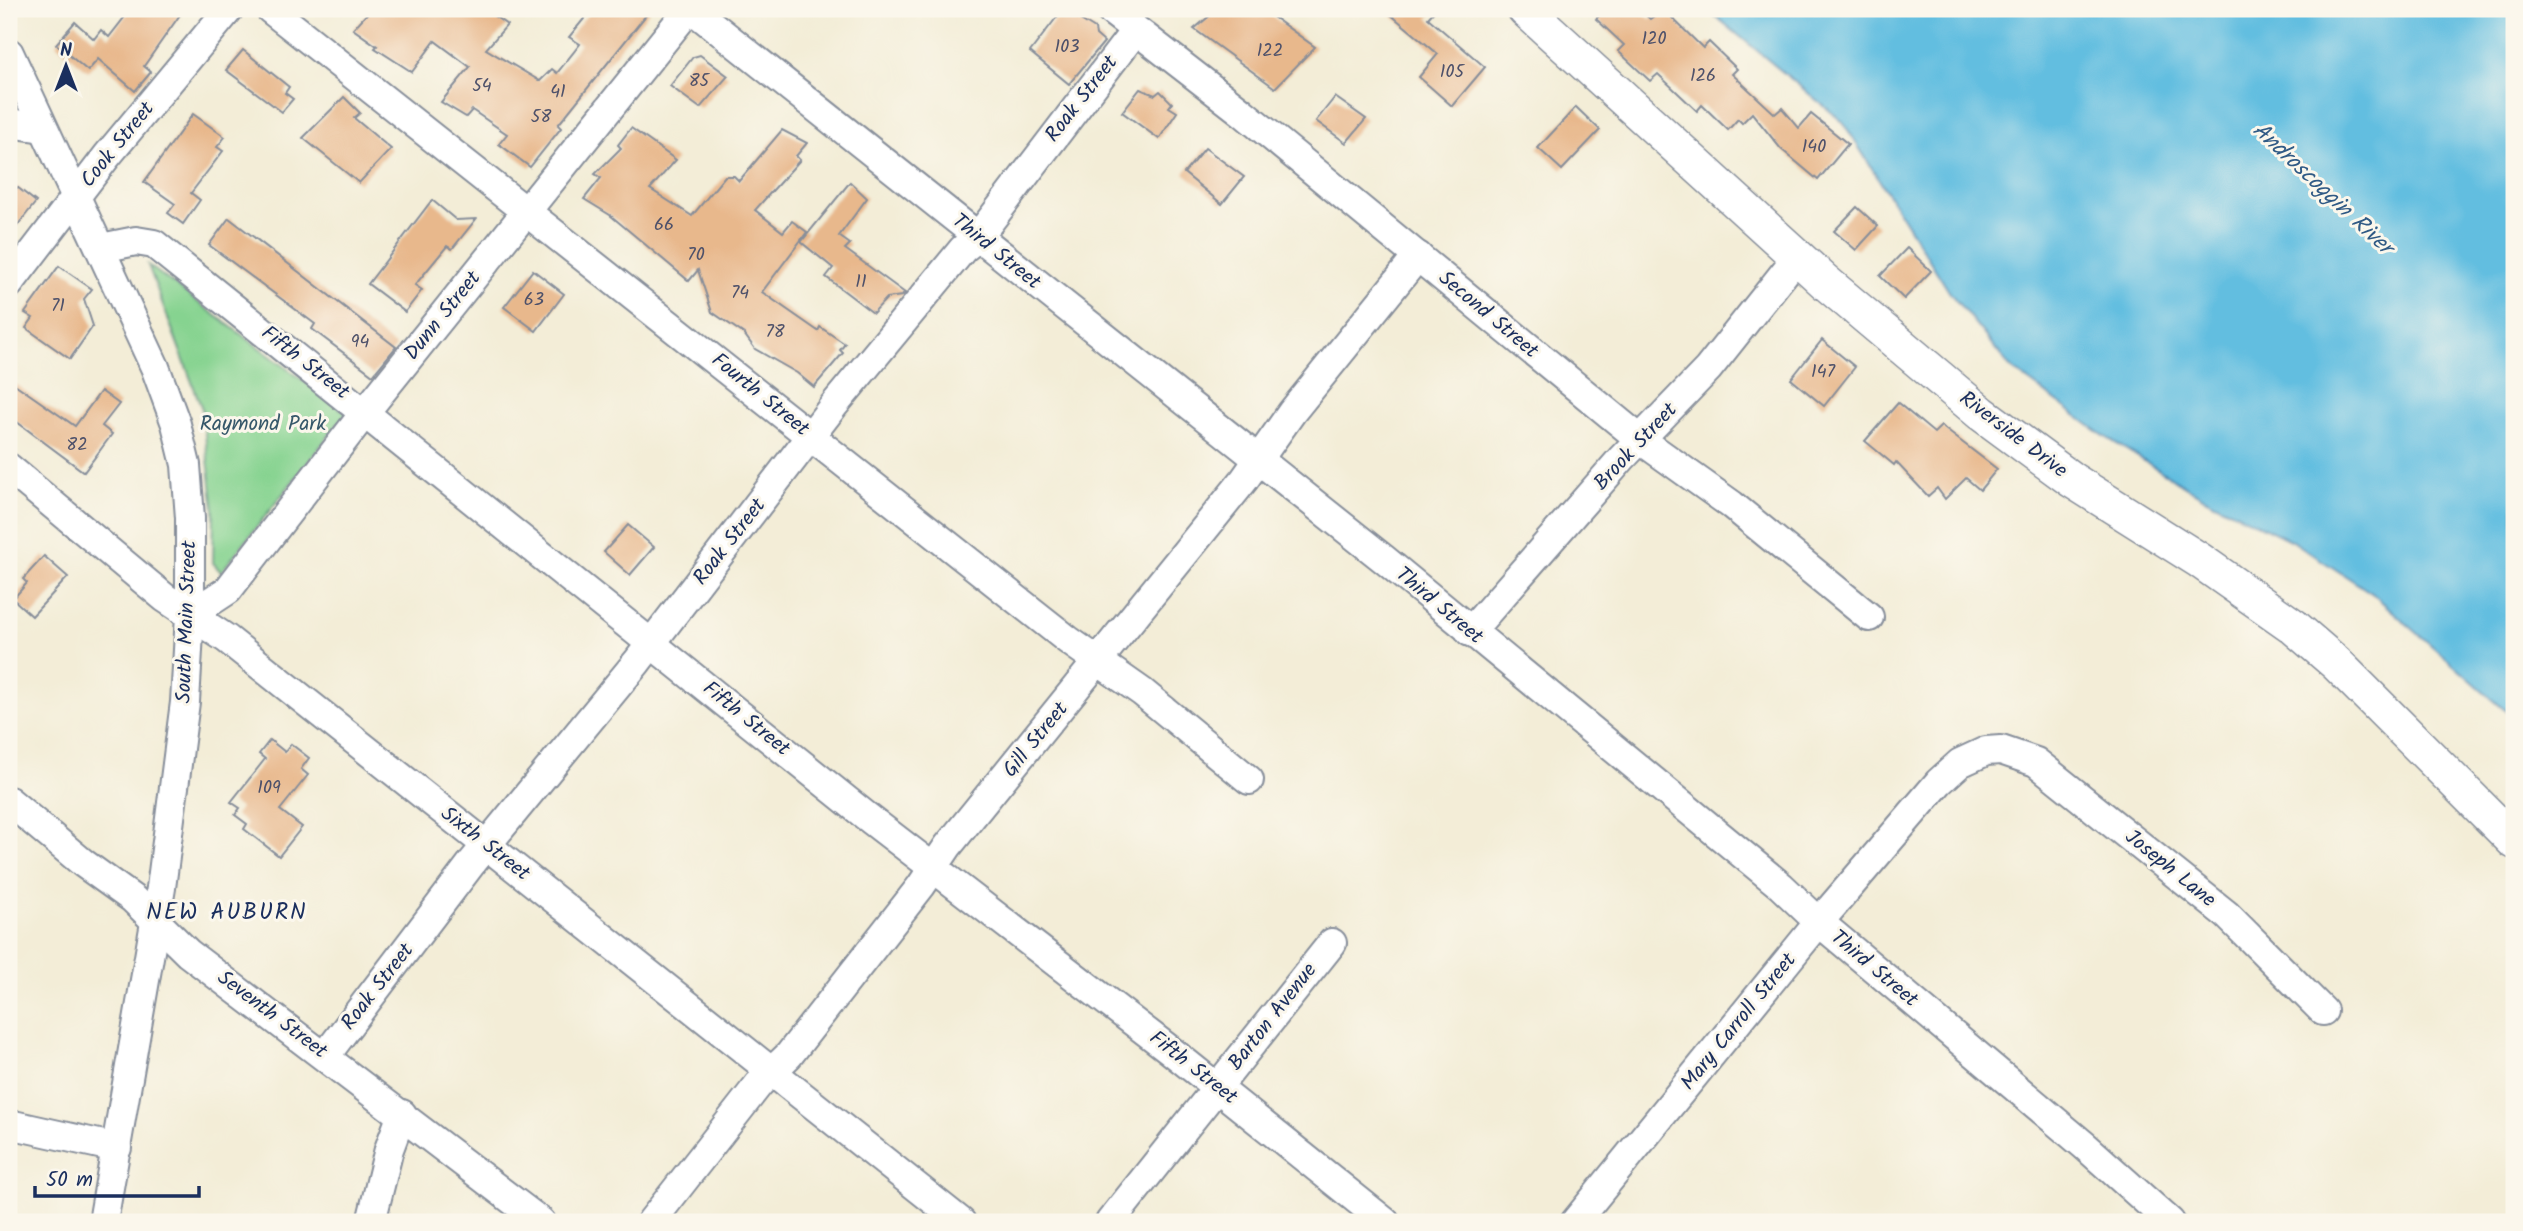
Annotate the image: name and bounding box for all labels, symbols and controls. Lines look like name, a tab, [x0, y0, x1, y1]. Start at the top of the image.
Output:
house number: 120	[1641, 25, 1667, 54]
north arrow	[32, 32, 102, 102]
house number: 103	[1055, 33, 1079, 62]
text: N	[60, 36, 72, 66]
house number: 122	[1257, 37, 1283, 66]
street label: Roak Street	[1037, 48, 1127, 150]
house number: 105	[1440, 58, 1465, 87]
house number: 126	[1690, 62, 1716, 91]
house number: 85	[689, 67, 711, 96]
house number: 54	[472, 72, 492, 101]
house number: 41	[550, 78, 566, 107]
street label: Cook Street	[73, 94, 164, 195]
house number: 58	[531, 103, 551, 132]
water label: Androscoggin River	[2243, 114, 2404, 267]
house number: 140	[1802, 133, 1826, 162]
street label: Third Street	[944, 206, 1048, 299]
house number: 66	[654, 211, 674, 240]
house number: 70	[687, 241, 705, 270]
street label: Dunn Street	[396, 263, 490, 368]
street label: Second Street	[1430, 263, 1546, 368]
house number: 11	[855, 268, 867, 297]
house number: 74	[731, 279, 749, 308]
house number: 63	[524, 286, 544, 315]
house number: 71	[51, 292, 65, 321]
street label: Fifth Street	[253, 318, 357, 409]
house number: 78	[765, 318, 785, 347]
house number: 94	[351, 328, 369, 357]
street label: Fourth Street	[704, 345, 817, 446]
house number: 147	[1811, 358, 1836, 387]
street label: Riverside Drive	[1952, 383, 2075, 487]
street label: Brook Street	[1586, 395, 1686, 499]
park label: Raymond Park	[200, 408, 326, 441]
house number: 82	[66, 431, 88, 460]
street label: Roak Street	[685, 491, 775, 593]
street label: South Main Street	[168, 539, 206, 704]
street label: Third Street	[1388, 559, 1491, 653]
street label: Fifth Street	[695, 673, 798, 765]
street label: Gill Street	[995, 694, 1078, 785]
house number: 109	[257, 774, 281, 803]
street label: Sixth Street	[433, 798, 538, 890]
street label: Joseph Lane	[2117, 822, 2223, 917]
district label: NEW AUBURN	[146, 895, 308, 931]
street label: Third Street	[1823, 922, 1926, 1016]
street label: Roak Street	[333, 936, 423, 1038]
street label: Mary Carroll Street	[1673, 945, 1806, 1098]
street label: Barton Avenue	[1220, 955, 1326, 1078]
street label: Seventh Street	[210, 962, 335, 1068]
street label: Fifth Street	[1141, 1023, 1245, 1114]
scale bar	[35, 1154, 200, 1198]
text: 50 m	[46, 1164, 93, 1197]

